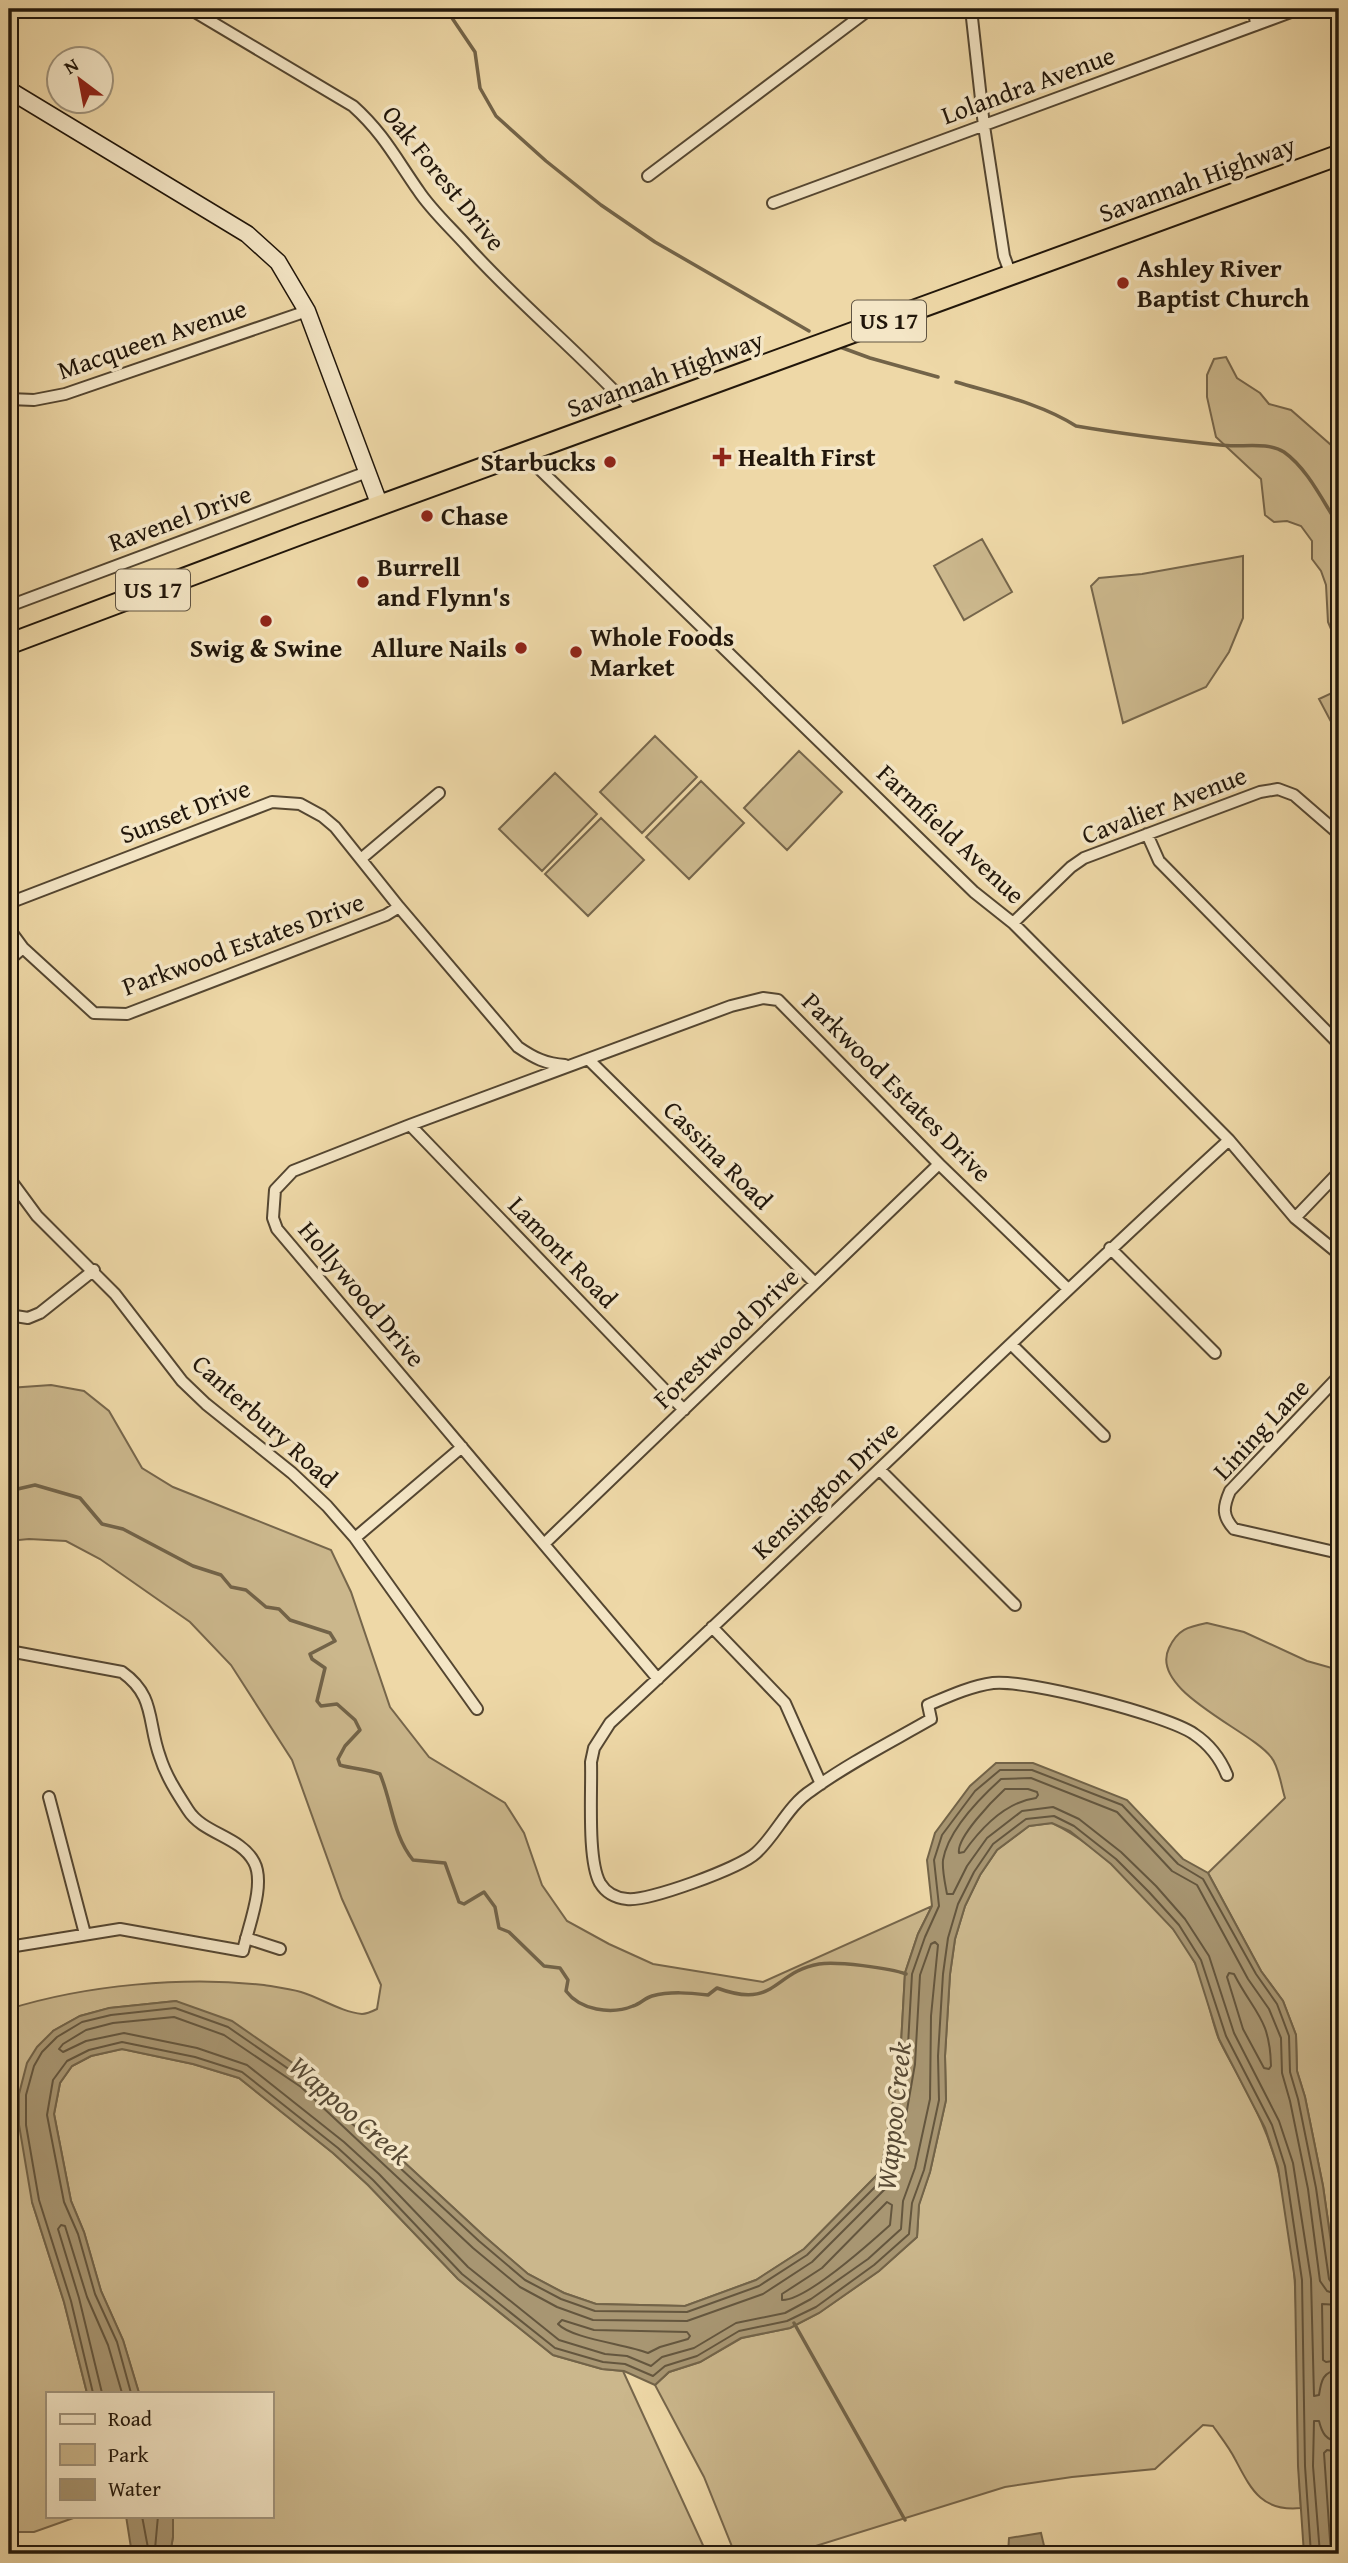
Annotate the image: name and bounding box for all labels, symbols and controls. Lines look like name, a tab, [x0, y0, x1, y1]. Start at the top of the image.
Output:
street label: Lolandra Avenue	[935, 35, 1120, 134]
north arrow	[46, 46, 116, 116]
text: N	[58, 50, 84, 81]
street label: Oak Forest Drive	[373, 96, 516, 259]
street label: Savannah Highway	[1093, 125, 1301, 232]
place label: Ashley River Baptist Church	[1137, 248, 1310, 317]
marker: Ashley River Baptist Church	[1115, 275, 1131, 291]
street label: Macqueen Avenue	[52, 288, 252, 389]
road number: US 17	[852, 300, 926, 342]
street label: Savannah Highway	[561, 320, 769, 427]
place label: Health First	[738, 437, 876, 476]
place label: Starbucks	[481, 442, 596, 481]
marker: Health First	[712, 447, 732, 467]
marker: Starbucks	[602, 454, 618, 470]
street label: Ravenel Drive	[103, 474, 257, 561]
place label: Chase	[441, 496, 509, 535]
marker: Chase	[419, 508, 435, 524]
place label: Burrell and Flynn's	[377, 547, 510, 616]
road number: US 17	[116, 570, 190, 610]
marker: Burrell and Flynn's	[355, 574, 371, 590]
marker: Swig & Swine	[258, 613, 274, 629]
place label: Whole Foods Market	[590, 617, 734, 686]
place label: Swig & Swine	[190, 628, 342, 667]
place label: Allure Nails	[371, 628, 507, 667]
marker: Allure Nails	[513, 640, 529, 656]
marker: Whole Foods Market	[568, 644, 584, 660]
street label: Farmfield Avenue	[868, 754, 1034, 913]
street label: Cavalier Avenue	[1076, 755, 1252, 854]
street label: Sunset Drive	[114, 768, 256, 853]
street label: Parkwood Estates Drive	[116, 882, 369, 1005]
street label: Parkwood Estates Drive	[793, 983, 1001, 1191]
street label: Cassina Road	[655, 1091, 782, 1219]
street label: Lamont Road	[500, 1187, 627, 1317]
street label: Hollywood Drive	[289, 1212, 435, 1375]
street label: Forestwood Drive	[644, 1258, 807, 1417]
street label: Canterbury Road	[184, 1344, 347, 1497]
street label: Lining Lane	[1203, 1369, 1318, 1488]
street label: Kensington Drive	[742, 1411, 907, 1568]
water label: Wappoo Creek	[864, 2039, 921, 2192]
water label: Wappoo Creek	[281, 2045, 420, 2174]
legend	[46, 2392, 273, 2518]
text: Road	[108, 2403, 153, 2434]
text: Park	[108, 2439, 149, 2470]
text: Water	[108, 2473, 161, 2504]

